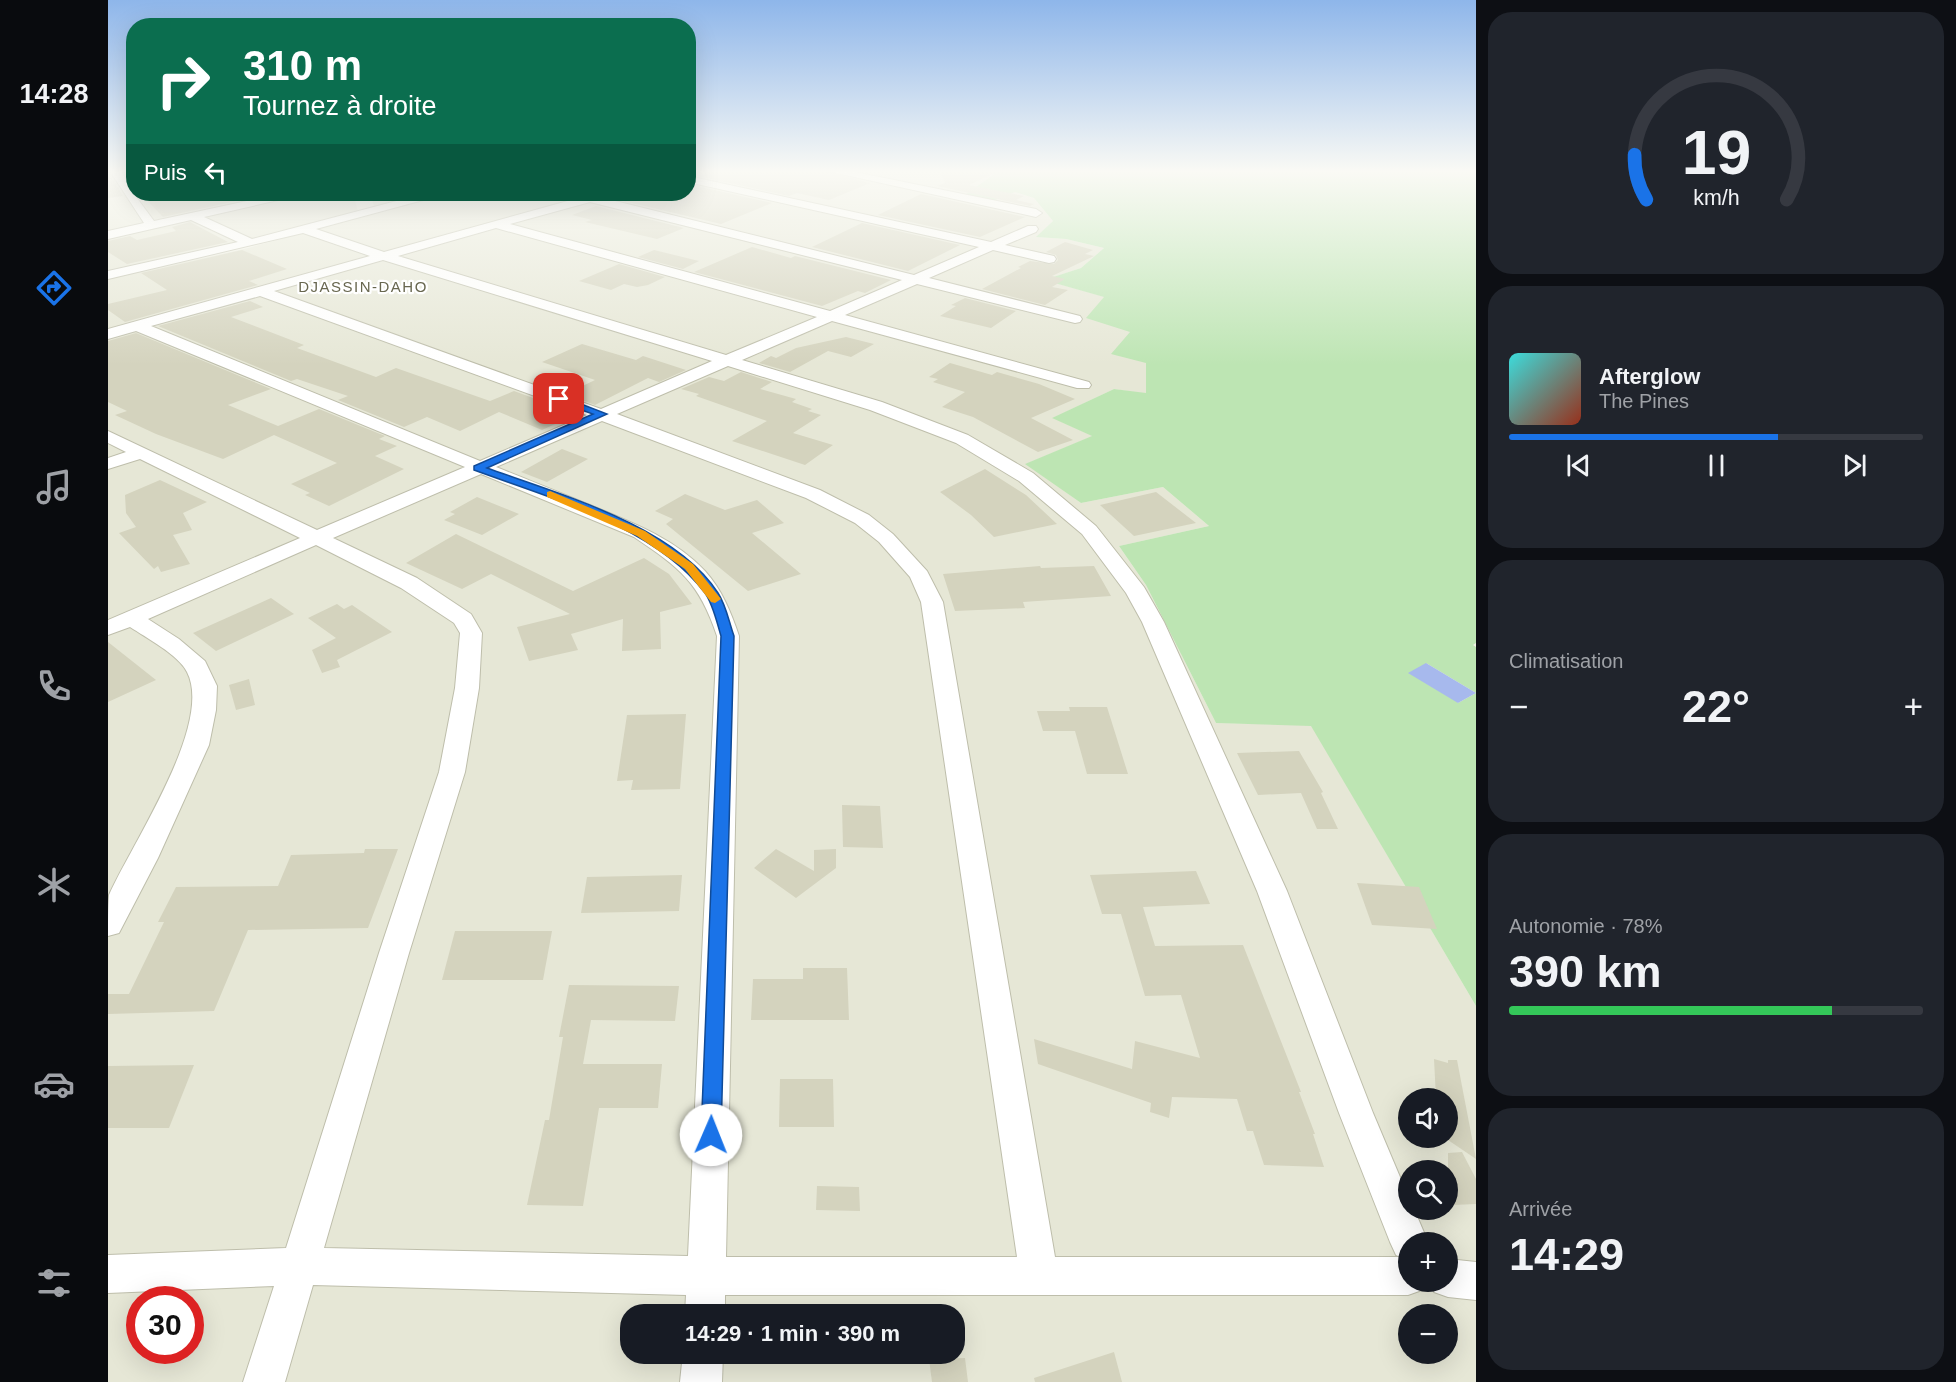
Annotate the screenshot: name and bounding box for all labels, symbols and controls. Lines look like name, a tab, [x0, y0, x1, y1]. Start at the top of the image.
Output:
icon: right	[144, 42, 222, 120]
text: 310 m	[243, 42, 362, 89]
text: 14:28	[19, 79, 89, 109]
text: Tournez à droite	[243, 91, 437, 121]
text: 19	[1681, 118, 1751, 187]
icon: left	[199, 156, 232, 189]
text: Puis	[144, 160, 187, 185]
text: km/h	[1693, 186, 1739, 210]
icon: directions	[33, 267, 75, 309]
district label: DJASSIN-DAHO	[298, 278, 428, 295]
text: Afterglow	[1599, 364, 1700, 389]
pin	[533, 373, 584, 424]
icon: arrive	[542, 382, 575, 415]
text: The Pines	[1599, 390, 1689, 412]
icon: previous	[1562, 449, 1595, 482]
icon: pause	[1700, 449, 1733, 482]
icon: next	[1838, 449, 1871, 482]
icon: music	[33, 466, 75, 508]
text: Climatisation	[1509, 650, 1623, 672]
icon: phone	[33, 665, 75, 707]
text: 22°	[1682, 681, 1750, 732]
text: −	[1509, 688, 1528, 725]
text: +	[1904, 688, 1923, 725]
icon: climate	[33, 864, 75, 906]
text: Autonomie · 78%	[1509, 915, 1662, 937]
text: 390 km	[1509, 946, 1662, 997]
icon: car	[33, 1063, 75, 1105]
map controls	[1398, 1088, 1458, 1364]
button: sound	[1398, 1088, 1458, 1148]
position arrow	[679, 1103, 743, 1167]
button: search	[1398, 1160, 1458, 1220]
text: Arrivée	[1509, 1198, 1572, 1220]
text: 14:29	[1509, 1229, 1624, 1280]
button: +	[1398, 1232, 1458, 1292]
icon: filters	[33, 1262, 75, 1304]
speed limit sign: 30	[126, 1286, 204, 1364]
button: −	[1398, 1304, 1458, 1364]
text: 14:29 · 1 min · 390 m	[685, 1321, 900, 1346]

